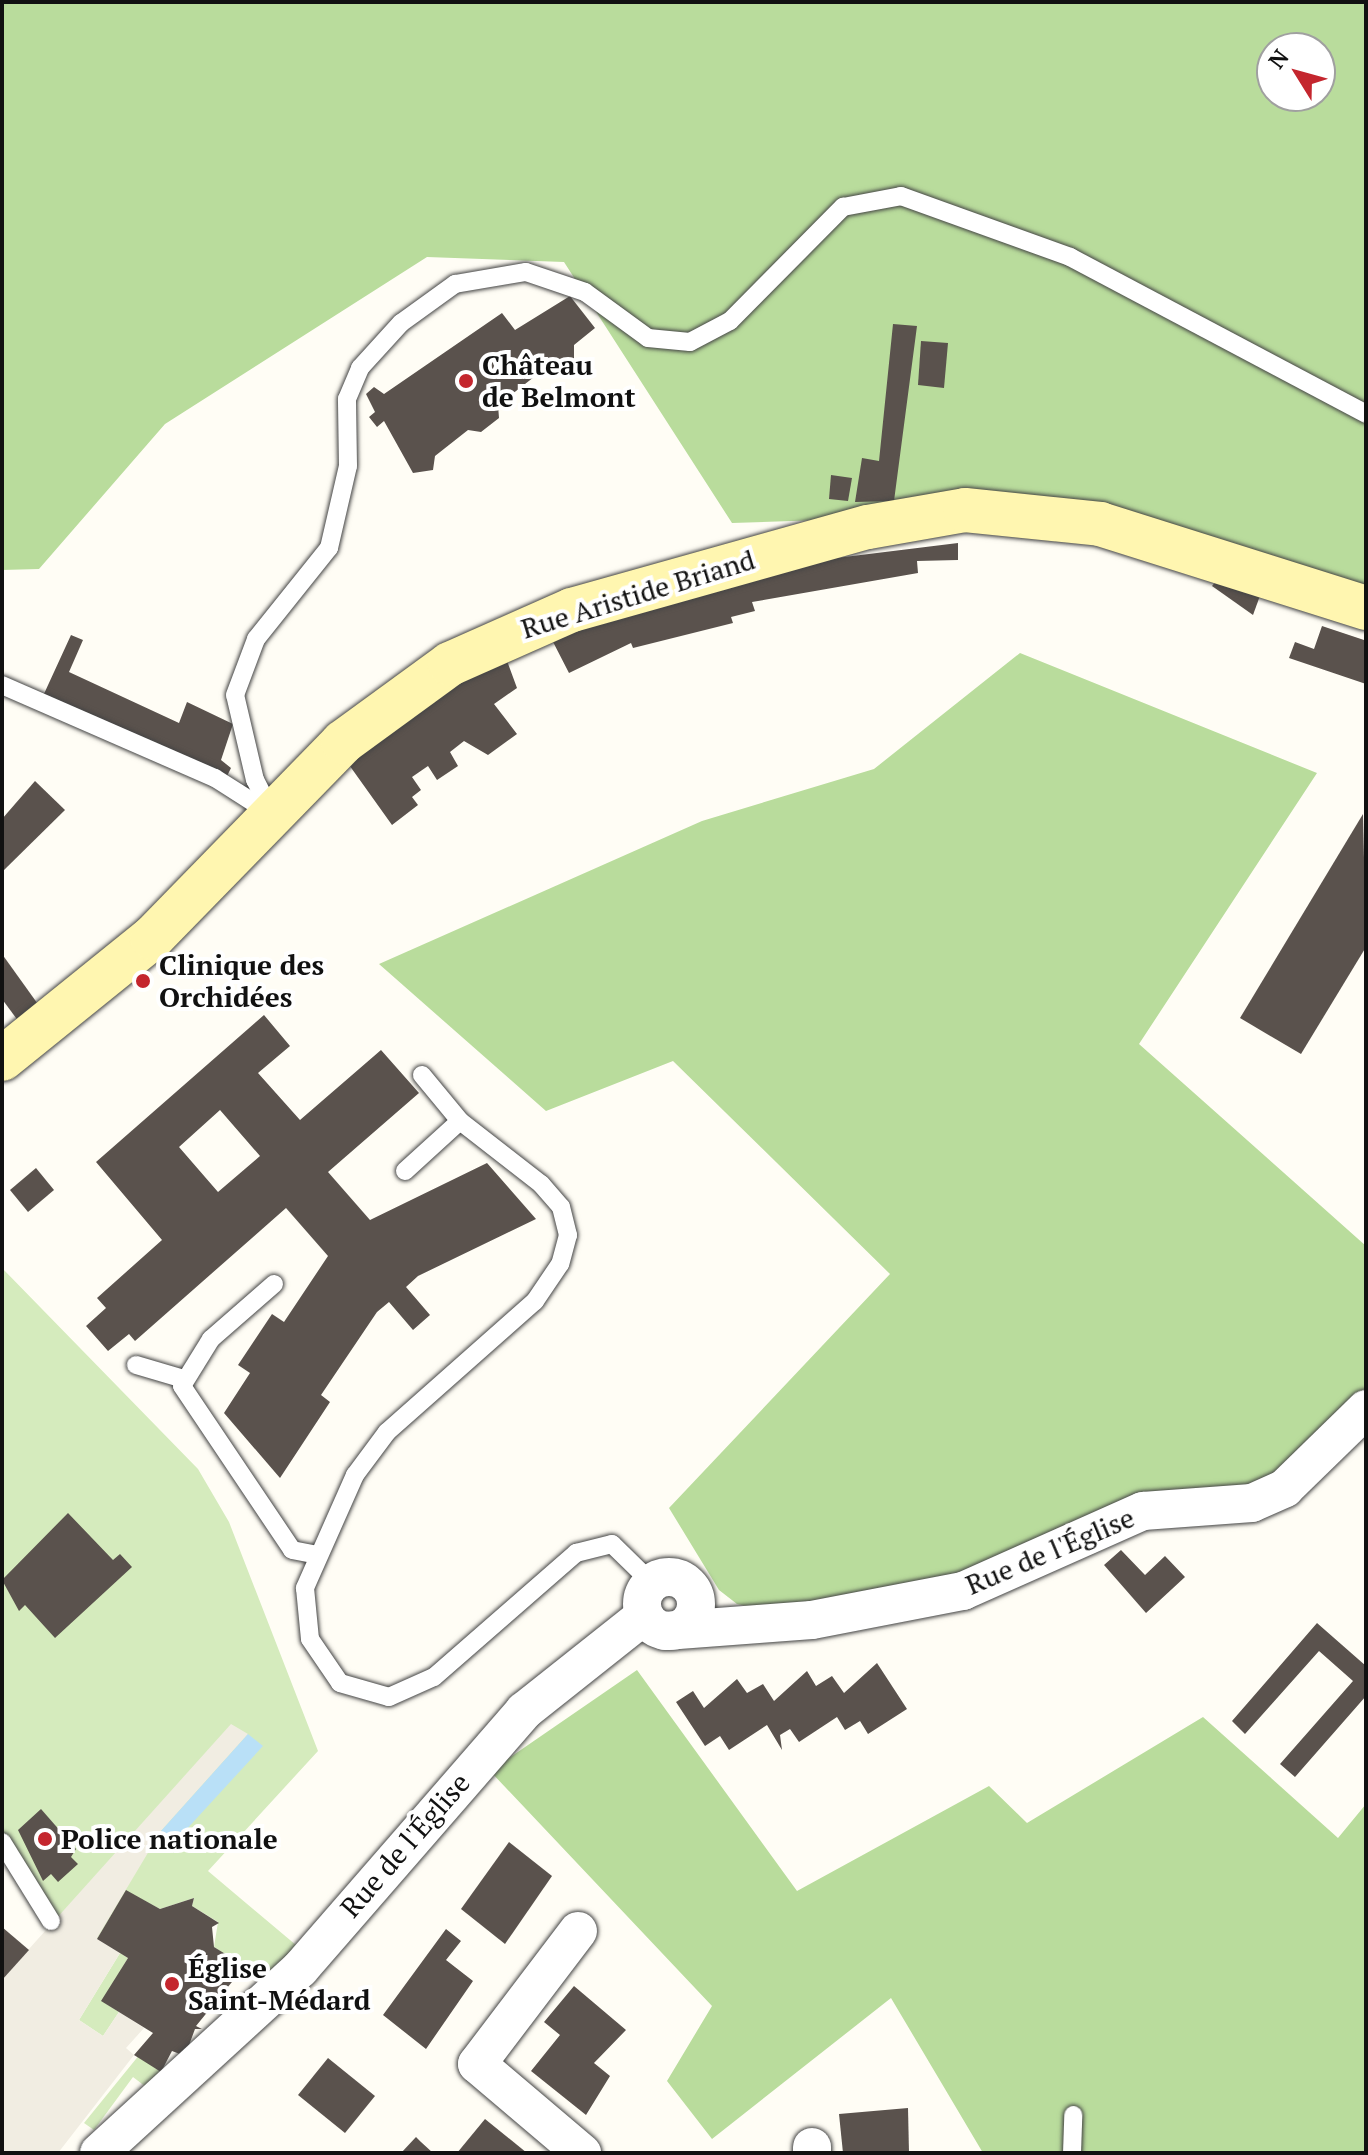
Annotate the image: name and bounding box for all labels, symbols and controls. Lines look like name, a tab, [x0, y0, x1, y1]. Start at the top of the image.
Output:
north arrow	[1256, 32, 1336, 112]
text: N	[1261, 43, 1295, 74]
place label: Château de Belmont	[482, 348, 636, 414]
marker: Château de Belmont	[457, 372, 475, 390]
street label: Rue Aristide Briand	[517, 542, 759, 646]
place label: Clinique des Orchidées	[159, 948, 324, 1014]
marker: Clinique des Orchidées	[134, 972, 152, 990]
street label: Rue de l'Église	[961, 1500, 1139, 1602]
street label: Rue de l'Église	[333, 1766, 477, 1924]
place label: Police nationale	[61, 1822, 278, 1856]
marker: Police nationale	[36, 1830, 54, 1848]
place label: Église Saint-Médard	[188, 1951, 370, 2017]
marker: Église Saint-Médard	[163, 1975, 181, 1993]

